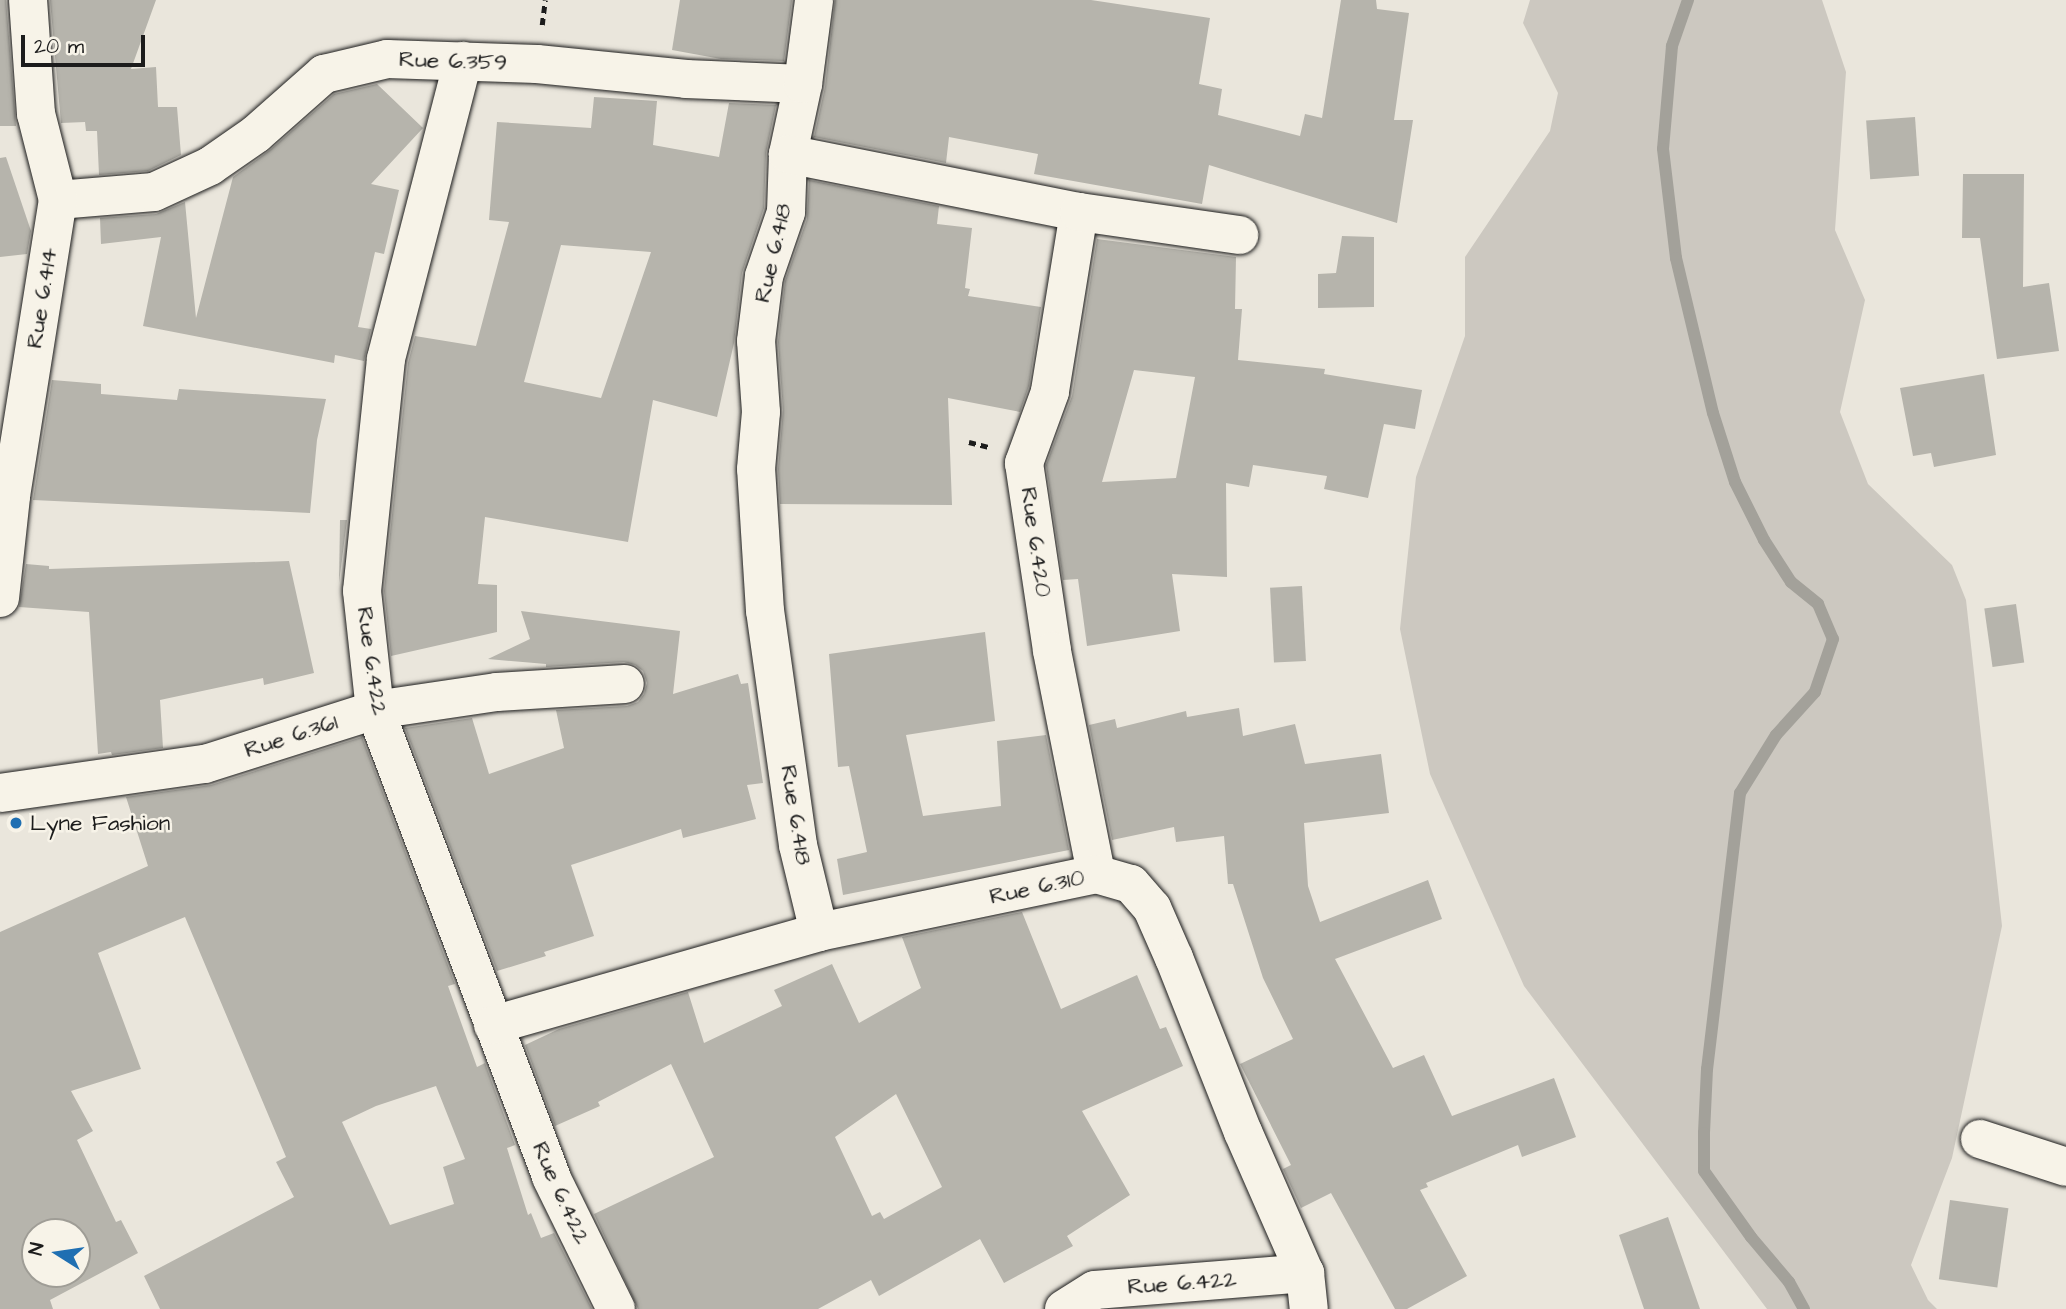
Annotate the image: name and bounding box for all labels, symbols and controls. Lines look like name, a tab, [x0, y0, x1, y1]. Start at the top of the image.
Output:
scale bar	[24, 21, 149, 65]
text: 20 m	[34, 32, 84, 61]
street label: Rue 6.359	[398, 45, 508, 77]
street label: Rue 6.418	[748, 201, 798, 305]
street label: Rue 6.414	[20, 246, 64, 350]
street label: Rue 6.420	[1015, 485, 1057, 599]
street label: Rue 6.422	[351, 605, 393, 717]
street label: Rue 6.361	[241, 708, 341, 764]
street label: Rue 6.418	[774, 763, 818, 867]
place label: Lyne Fashion	[30, 809, 170, 837]
marker: Lyne Fashion	[8, 815, 24, 831]
street label: Rue 6.310	[987, 863, 1087, 911]
street label: Rue 6.422	[526, 1137, 596, 1249]
north arrow	[21, 1218, 91, 1288]
text: N	[22, 1240, 51, 1258]
street label: Rue 6.422	[1126, 1265, 1238, 1301]

